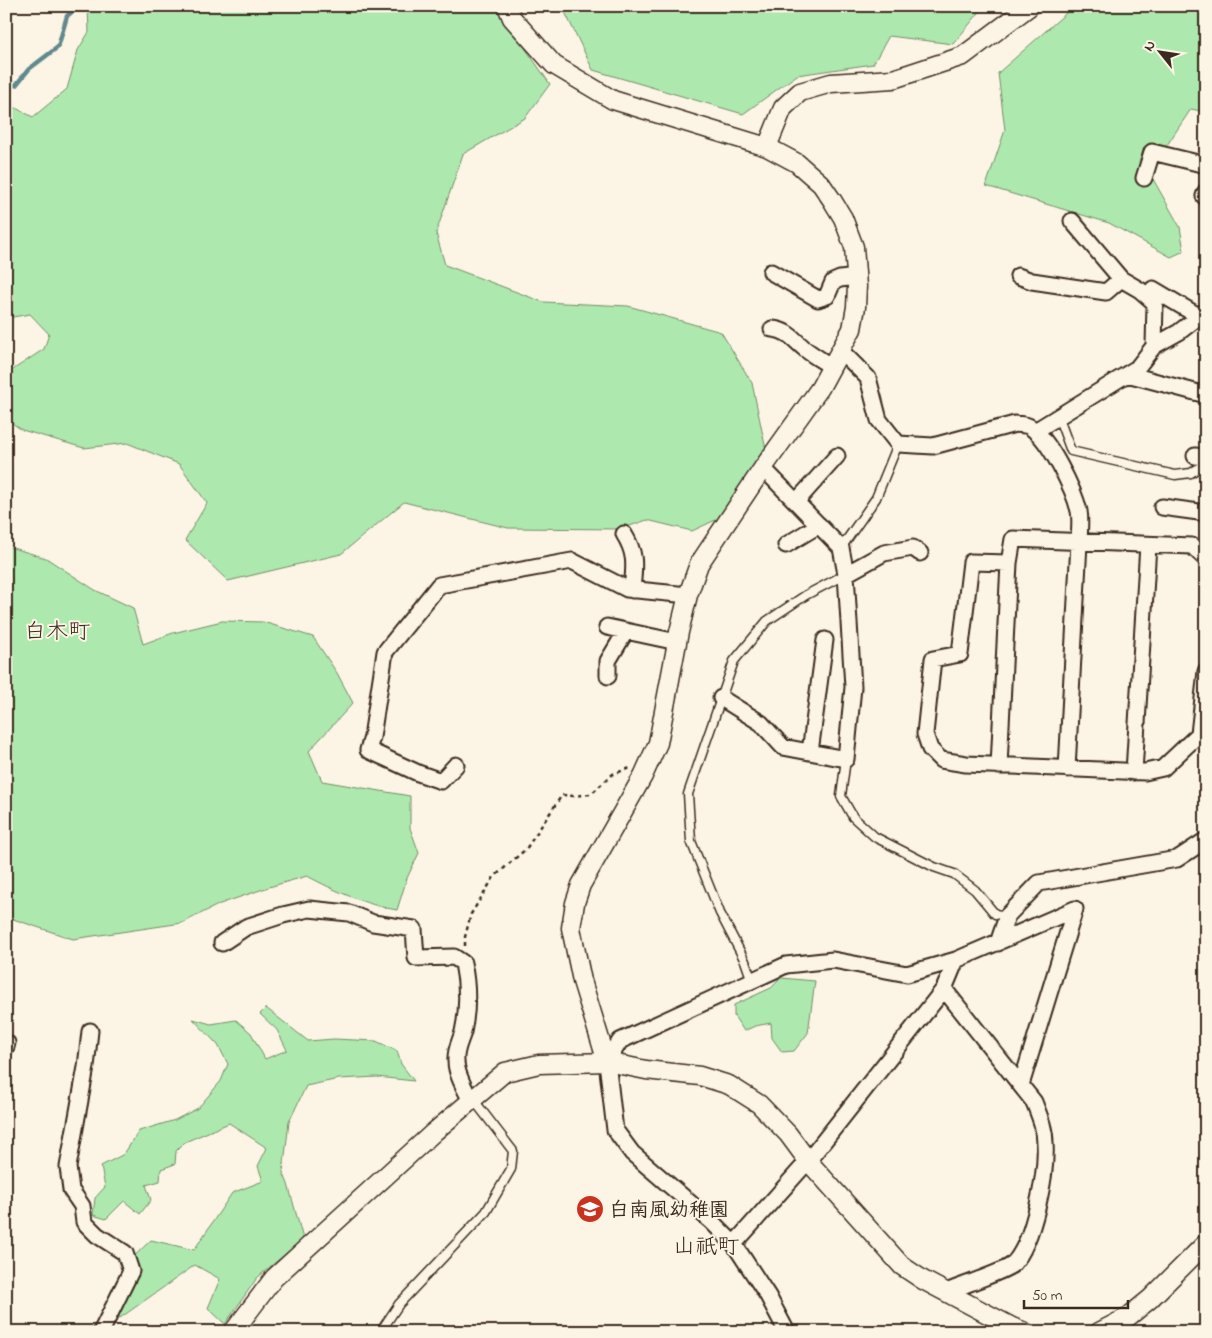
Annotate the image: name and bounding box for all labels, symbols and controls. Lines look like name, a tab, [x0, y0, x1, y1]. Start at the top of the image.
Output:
north arrow	[1134, 28, 1184, 78]
text: N	[1139, 37, 1161, 56]
district label: 白木町	[24, 617, 90, 649]
school or university icon: 白南風幼稚園	[575, 1194, 605, 1224]
place label: 白南風幼稚園	[609, 1197, 729, 1226]
district label: 山祇町	[673, 1232, 739, 1264]
scale bar	[1024, 1278, 1128, 1310]
text: 50 m	[1032, 1285, 1063, 1307]

